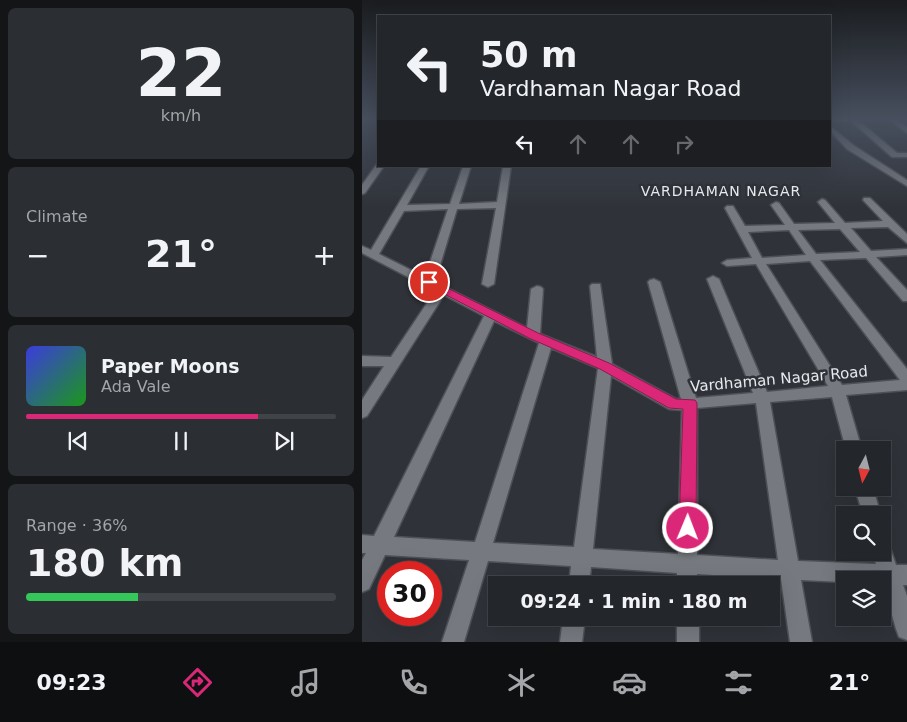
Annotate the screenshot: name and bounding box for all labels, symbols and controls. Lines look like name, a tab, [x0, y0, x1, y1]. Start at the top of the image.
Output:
icon: left	[397, 35, 462, 100]
text: 50 m	[480, 35, 577, 75]
text: 22	[136, 36, 226, 111]
text: Vardhaman Nagar Road	[480, 76, 741, 101]
text: km/h	[161, 106, 201, 125]
icon: left	[511, 130, 539, 158]
icon: ahead	[564, 130, 592, 158]
icon: ahead	[617, 130, 645, 158]
icon: right	[670, 130, 698, 158]
district label: VARDHAMAN NAGAR	[641, 183, 801, 199]
text: Climate	[26, 207, 88, 226]
text: 21°	[145, 232, 217, 276]
text: −	[26, 239, 49, 272]
text: +	[313, 239, 336, 272]
pin	[408, 261, 450, 303]
icon: arrive	[415, 268, 443, 296]
text: Paper Moons	[101, 355, 240, 377]
street label: Vardhaman Nagar Road	[689, 362, 869, 396]
text: Ada Vale	[101, 377, 171, 396]
icon: previous	[64, 427, 92, 455]
icon: pause	[167, 427, 195, 455]
icon: next	[270, 427, 298, 455]
north arrow	[836, 441, 891, 496]
map controls	[836, 441, 891, 626]
position arrow	[661, 501, 713, 553]
button: search	[836, 506, 891, 561]
text: Range · 36%	[26, 516, 128, 535]
text: 180 km	[26, 541, 183, 585]
speed limit sign: 30	[377, 561, 442, 626]
button: layers	[836, 571, 891, 626]
text: 09:24 · 1 min · 180 m	[520, 590, 748, 612]
icon: directions	[180, 665, 215, 700]
icon: music	[288, 665, 323, 700]
icon: phone	[396, 665, 431, 700]
icon: climate	[504, 665, 539, 700]
icon: car	[612, 665, 647, 700]
icon: filters	[721, 665, 756, 700]
text: 09:23	[37, 670, 107, 695]
text: 21°	[829, 670, 870, 695]

